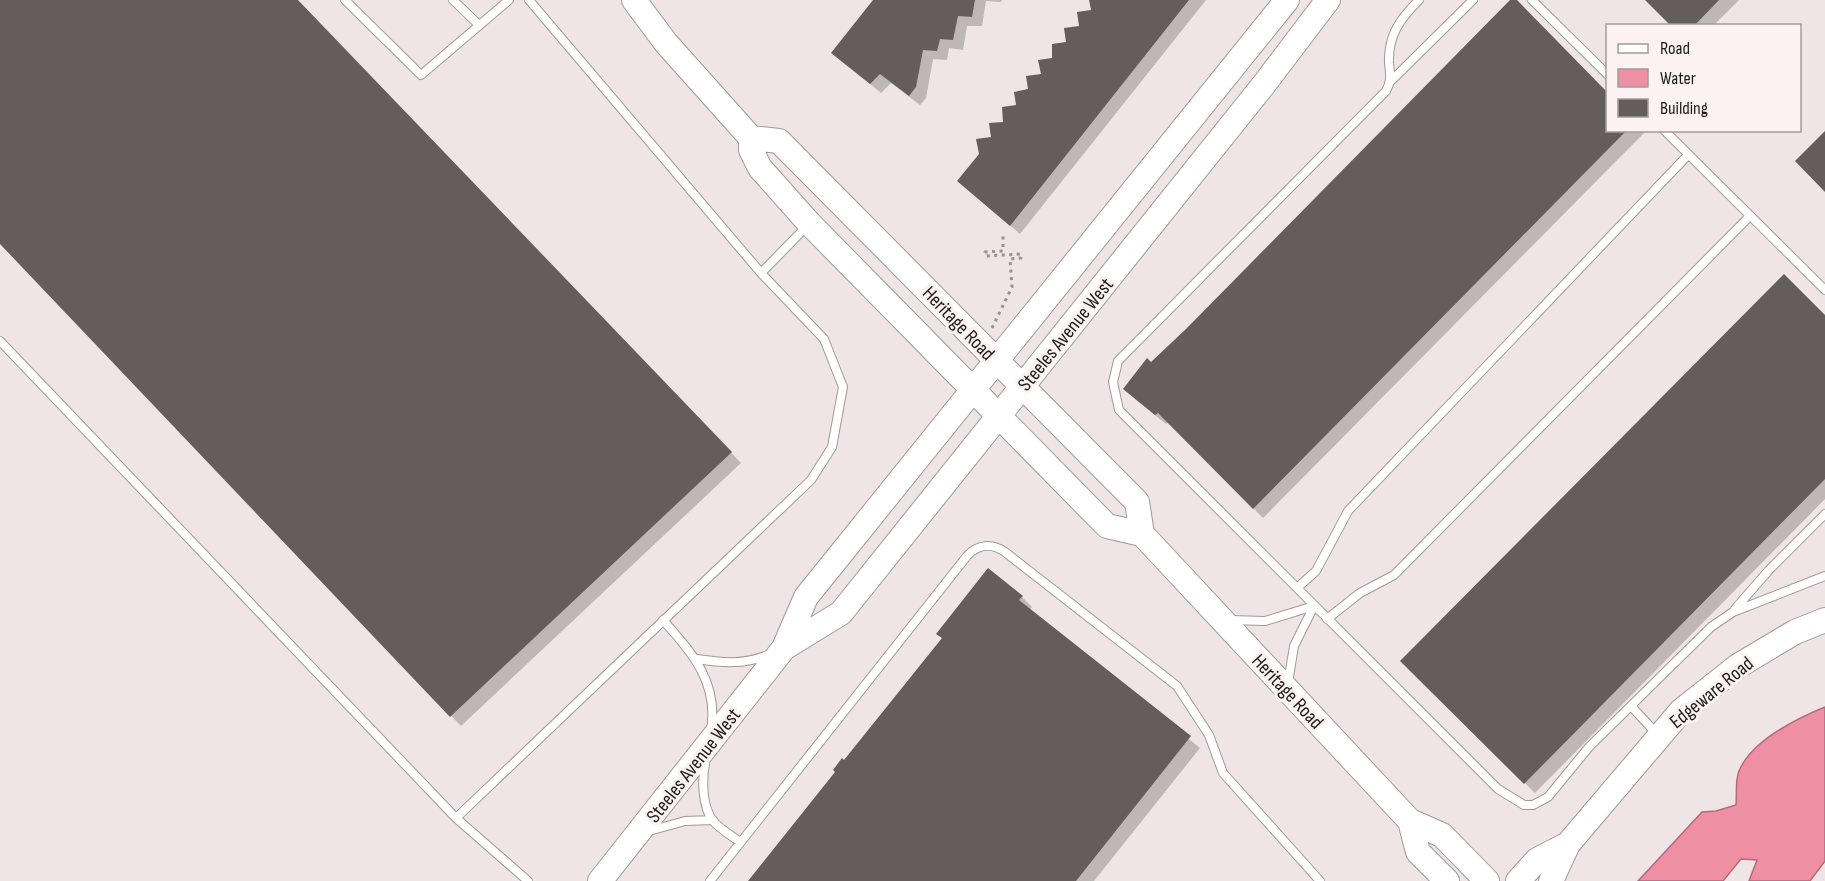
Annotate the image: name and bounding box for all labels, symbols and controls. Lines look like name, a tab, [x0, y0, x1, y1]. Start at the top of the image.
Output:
legend	[1606, 24, 1801, 132]
text: Road	[1660, 38, 1690, 59]
text: Water	[1660, 68, 1696, 89]
text: Building	[1660, 98, 1708, 119]
street label: Steeles Avenue West	[1013, 273, 1119, 396]
street label: Heritage Road	[917, 282, 999, 366]
street label: Heritage Road	[1247, 649, 1328, 734]
street label: Edgeware Road	[1665, 652, 1758, 734]
street label: Steeles Avenue West	[642, 704, 746, 828]

